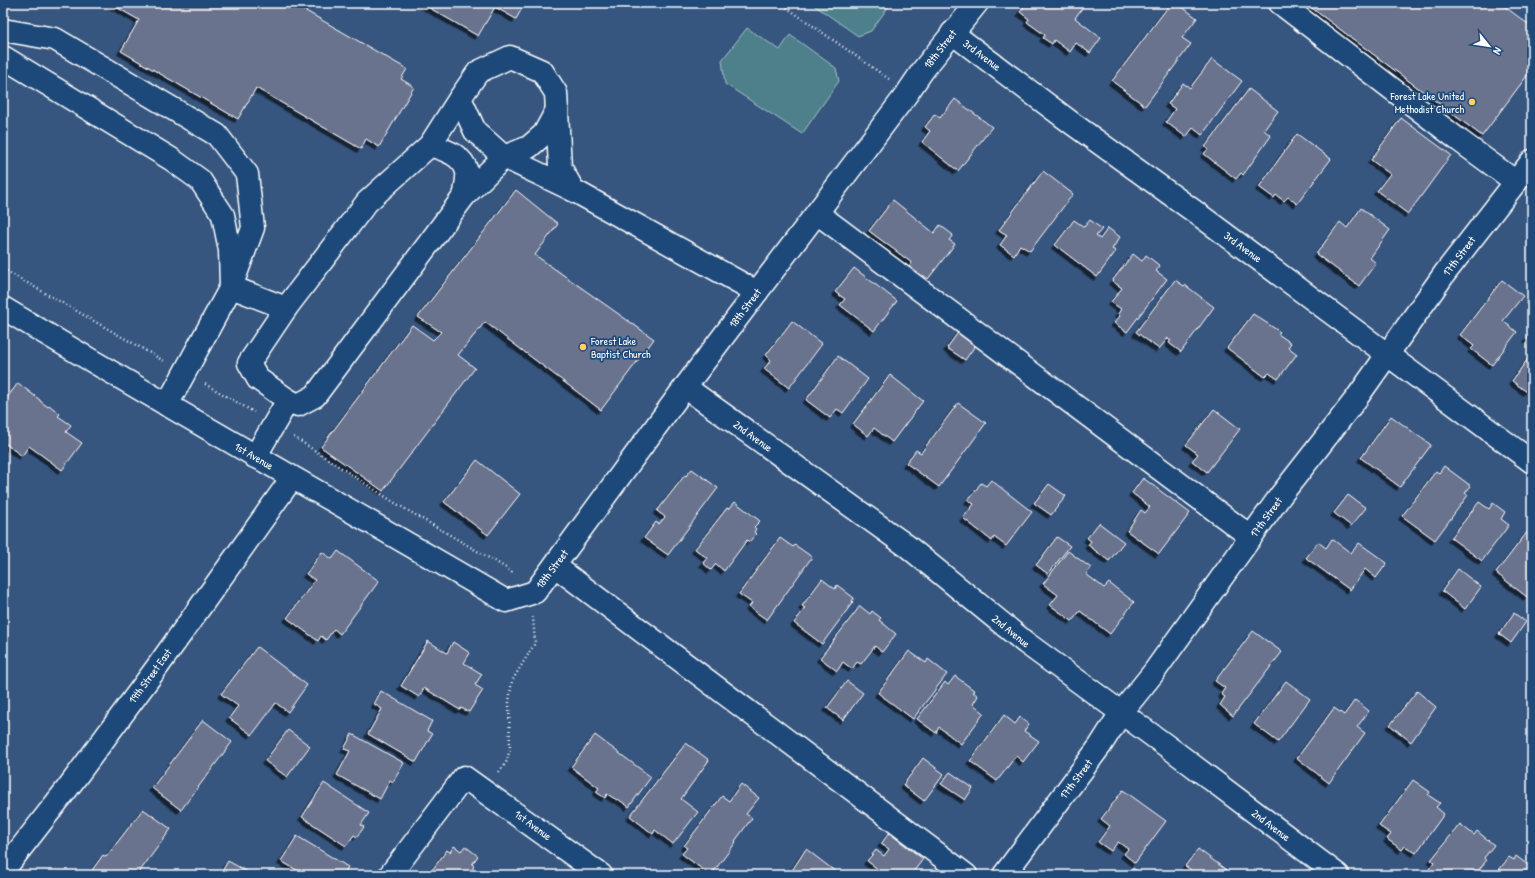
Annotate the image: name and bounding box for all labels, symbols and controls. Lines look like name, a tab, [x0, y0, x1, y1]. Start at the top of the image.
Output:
north arrow	[1469, 26, 1509, 66]
street label: 18th Street	[921, 27, 960, 71]
street label: 3rd Avenue	[960, 36, 1004, 74]
text: N	[1490, 45, 1505, 57]
place label: Forest Lake United Methodist Church	[1389, 89, 1465, 116]
marker: Forest Lake United Methodist Church	[1467, 97, 1477, 107]
street label: 3rd Avenue	[1221, 228, 1265, 266]
street label: 17th Street	[1440, 233, 1479, 279]
street label: 18th Street	[726, 286, 764, 330]
place label: Forest Lake Baptist Church	[590, 334, 651, 361]
marker: Forest Lake Baptist Church	[578, 342, 588, 352]
street label: 2nd Avenue	[731, 417, 776, 455]
street label: 1st Avenue	[232, 439, 276, 473]
street label: 17th Street	[1247, 494, 1285, 540]
street label: 18th Street	[533, 547, 571, 591]
street label: 2nd Avenue	[989, 611, 1033, 651]
street label: 19th Street East	[125, 646, 175, 706]
street label: 17th Street	[1057, 756, 1096, 802]
street label: 2nd Avenue	[1249, 806, 1294, 844]
street label: 1st Avenue	[512, 807, 555, 843]

